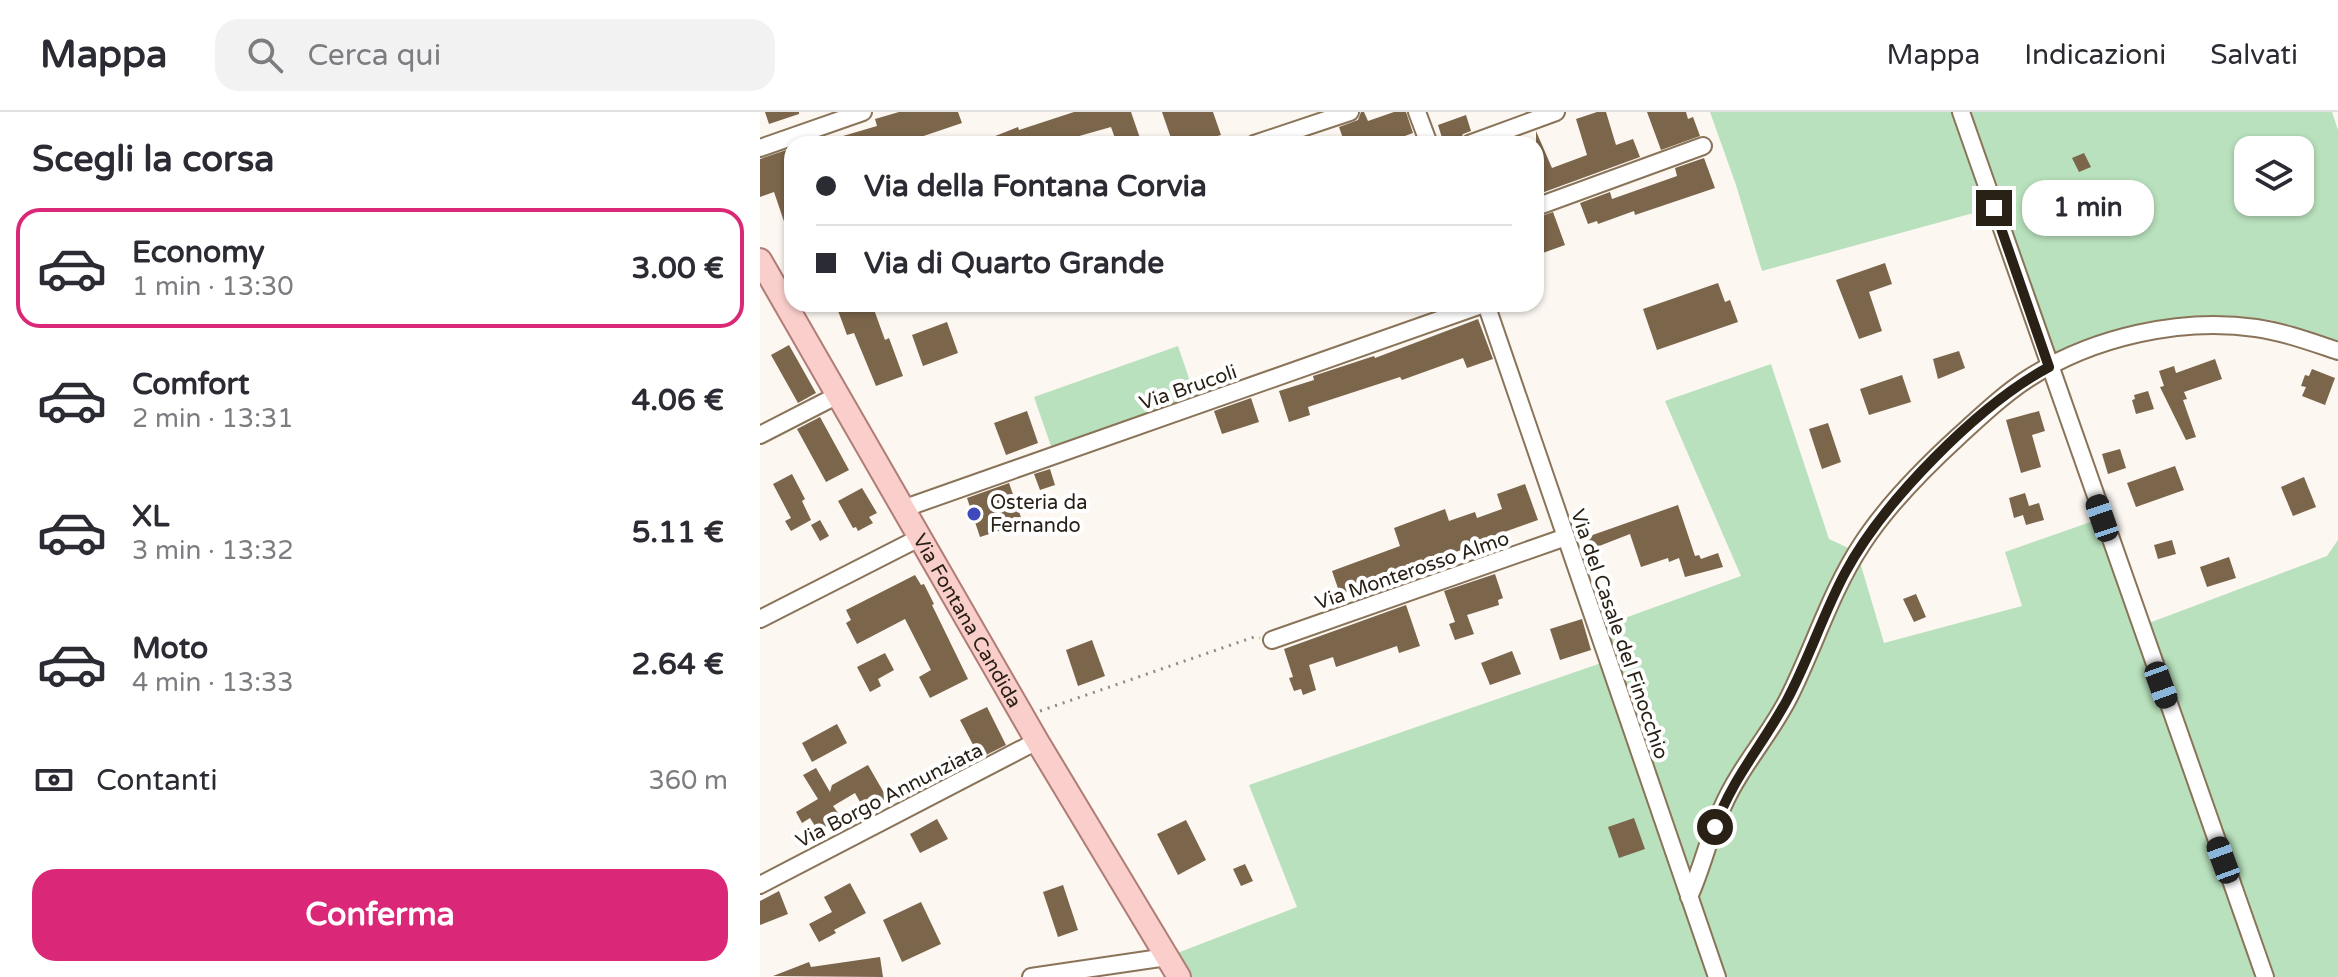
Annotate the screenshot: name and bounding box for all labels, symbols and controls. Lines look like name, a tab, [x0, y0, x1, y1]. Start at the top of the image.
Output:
search box	[215, 19, 775, 91]
text: Mappa	[40, 32, 167, 78]
icon: search	[243, 33, 287, 77]
text: Cerca qui	[307, 37, 441, 74]
text: Mappa	[1886, 38, 1980, 72]
text: Indicazioni	[2024, 38, 2166, 72]
text: Salvati	[2210, 38, 2298, 72]
map controls	[2234, 136, 2314, 216]
button: layers	[2234, 136, 2314, 216]
text: Scegli la corsa	[32, 138, 274, 181]
text: Via della Fontana Corvia	[864, 168, 1207, 205]
callout: 1 min	[2022, 180, 2154, 236]
route end	[1976, 190, 2012, 226]
text: 1 min	[2053, 192, 2123, 223]
icon: car	[36, 232, 108, 304]
text: Economy	[132, 234, 265, 271]
text: Via di Quarto Grande	[864, 245, 1164, 282]
text: 3.00 €	[631, 250, 724, 287]
text: 1 min · 13:30	[132, 271, 294, 302]
street label: Via Brucoli	[1136, 360, 1240, 416]
icon: car	[36, 364, 108, 436]
text: Comfort	[132, 366, 250, 403]
text: 4.06 €	[631, 382, 724, 419]
text: 2 min · 13:31	[132, 403, 294, 434]
place label: Osteria da Fernando	[990, 491, 1087, 538]
car	[2083, 491, 2121, 545]
icon: car	[36, 496, 108, 568]
text: XL	[132, 498, 169, 535]
marker: Osteria da Fernando	[965, 505, 983, 523]
street label: Via del Casale del Finocchio	[1565, 506, 1673, 762]
text: 5.11 €	[632, 514, 724, 551]
street label: Via Monterosso Almo	[1312, 526, 1512, 615]
street label: Via Fontana Candida	[907, 530, 1026, 712]
text: 3 min · 13:32	[132, 535, 294, 566]
icon: car	[36, 628, 108, 700]
text: Moto	[132, 630, 208, 667]
text: 2.64 €	[631, 646, 724, 683]
car	[2142, 658, 2180, 712]
text: 4 min · 13:33	[132, 667, 294, 698]
street label: Via Borgo Annunziata	[792, 738, 987, 853]
icon: cash	[32, 758, 76, 802]
text: Contanti	[96, 762, 218, 799]
text: 360 m	[648, 765, 728, 796]
route start	[1697, 809, 1733, 845]
car	[2204, 833, 2242, 887]
button: Conferma	[32, 869, 728, 961]

